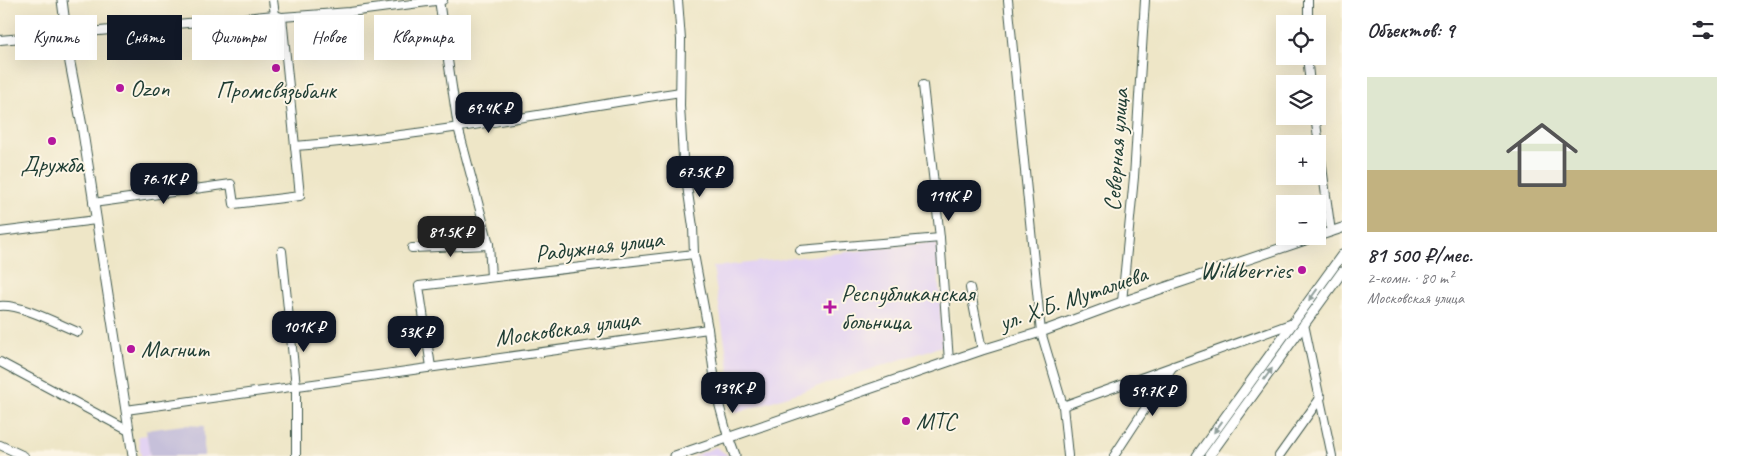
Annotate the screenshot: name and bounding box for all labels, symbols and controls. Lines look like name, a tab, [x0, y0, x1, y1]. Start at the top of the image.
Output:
chip: Купить	[15, 15, 97, 60]
chip: Снять	[107, 15, 182, 60]
chip: Фильтры	[192, 15, 284, 60]
chip: Новое	[294, 15, 364, 60]
chip: Квартира	[374, 15, 471, 60]
map controls	[1276, 15, 1326, 245]
button: locate	[1276, 15, 1326, 65]
icon: filters	[1689, 16, 1717, 44]
text: Объектов: 9	[1367, 17, 1455, 43]
marker: Промсвязьбанк	[270, 62, 282, 74]
place label: Ozon	[130, 73, 170, 103]
place label: Промсвязьбанк	[216, 75, 338, 105]
button: layers	[1276, 75, 1326, 125]
marker: Ozon	[114, 82, 126, 94]
street label: Северная улица	[1097, 86, 1135, 212]
pin: 69.4K ₽	[443, 92, 535, 134]
text: 69.4K ₽	[466, 98, 512, 118]
icon: home	[1497, 110, 1587, 200]
marker: Дружба	[46, 135, 58, 147]
button: +	[1276, 135, 1326, 185]
place label: Дружба	[21, 149, 85, 179]
pin: 67.5K ₽	[654, 156, 746, 198]
pin: 76.1K ₽	[118, 162, 210, 205]
text: 67.5K ₽	[677, 162, 723, 182]
text: 76.1K ₽	[141, 169, 187, 189]
pin: 119K ₽	[908, 180, 990, 222]
text: 119K ₽	[928, 186, 970, 206]
button: −	[1276, 195, 1326, 245]
pin: 81.5K ₽	[405, 216, 497, 258]
text: 81.5K ₽	[429, 222, 473, 242]
street label: Радужная улица	[533, 223, 666, 269]
text: 81 500 ₽/мес.	[1367, 242, 1472, 268]
place label: Wildberries	[1200, 255, 1294, 285]
street label: ул. Х.Б. Муталиева	[993, 258, 1152, 338]
marker: Wildberries	[1296, 264, 1308, 276]
text: 2-комн. · 80 m²	[1367, 268, 1453, 288]
place label: Республиканская больница	[841, 278, 976, 336]
one-way arrow	[1308, 288, 1319, 301]
text: Московская улица	[1367, 288, 1464, 308]
marker: Республиканская больница	[823, 300, 837, 314]
street label: Московская улица	[493, 303, 643, 353]
pin: 101K ₽	[263, 310, 345, 353]
pin: 53K ₽	[381, 316, 451, 358]
text: 101K ₽	[283, 317, 325, 337]
text: 53K ₽	[399, 322, 433, 342]
place label: Магнит	[141, 334, 210, 364]
marker: Магнит	[125, 343, 137, 355]
one-way arrow	[1263, 367, 1273, 381]
pin: 139K ₽	[692, 372, 774, 414]
pin: 59.7K ₽	[1107, 374, 1199, 417]
text: 139K ₽	[712, 378, 754, 398]
text: 59.7K ₽	[1131, 381, 1175, 401]
place label: МТС	[916, 406, 958, 436]
marker: МТС	[900, 415, 912, 427]
one-way arrow	[1213, 420, 1224, 433]

